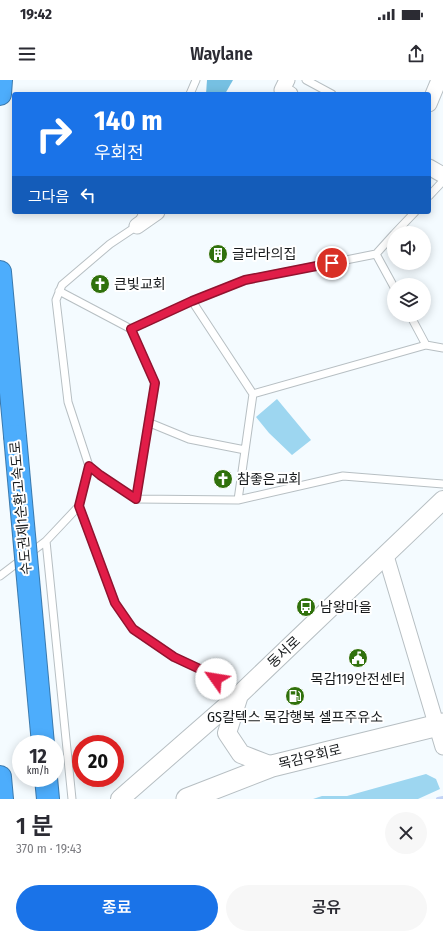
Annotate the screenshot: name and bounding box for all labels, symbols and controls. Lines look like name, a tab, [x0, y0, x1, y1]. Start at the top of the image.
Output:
text: 19:42	[20, 5, 52, 23]
icon: menu	[16, 43, 38, 65]
text: Waylane	[190, 43, 253, 65]
icon: share	[405, 43, 427, 65]
text: 140 m	[94, 104, 163, 137]
icon: right	[28, 108, 80, 160]
text: 우회전	[94, 142, 144, 164]
icon: left	[77, 184, 99, 206]
text: 그다음	[28, 188, 69, 206]
map controls	[387, 226, 431, 322]
button: sound	[387, 226, 431, 270]
building icon: 글라라의집	[207, 243, 229, 265]
place label: 글라라의집	[232, 246, 296, 263]
pin	[315, 246, 349, 280]
icon: arrive	[321, 252, 343, 274]
church icon: 큰빛교회	[89, 273, 111, 295]
place label: 큰빛교회	[114, 276, 166, 293]
button: layers	[387, 278, 431, 322]
street label: 수도권제1순환고속도로	[7, 440, 35, 576]
church icon: 참좋은교회	[212, 468, 234, 490]
place label: 참좋은교회	[237, 471, 301, 488]
bus stop icon: 남왕마을	[295, 596, 317, 618]
place label: 남왕마을	[320, 599, 372, 616]
street label: 동서로	[264, 633, 304, 671]
public building icon: 목감119안전센터	[347, 647, 369, 669]
position arrow	[195, 658, 237, 700]
place label: 목감119안전센터	[311, 671, 405, 688]
fuel station icon: GS칼텍스 목감행복 셀프주유소	[284, 685, 306, 707]
place label: GS칼텍스 목감행복 셀프주유소	[207, 709, 383, 726]
speed limit sign: 20	[72, 735, 124, 787]
street label: 목감우회로	[277, 741, 343, 773]
text: 12	[29, 744, 47, 768]
text: km/h	[27, 765, 49, 777]
text: 1 분	[16, 812, 53, 840]
button: close	[385, 812, 427, 854]
text: 370 m · 19:43	[16, 841, 82, 856]
button: 종료	[16, 885, 218, 931]
button: 공유	[226, 885, 427, 931]

